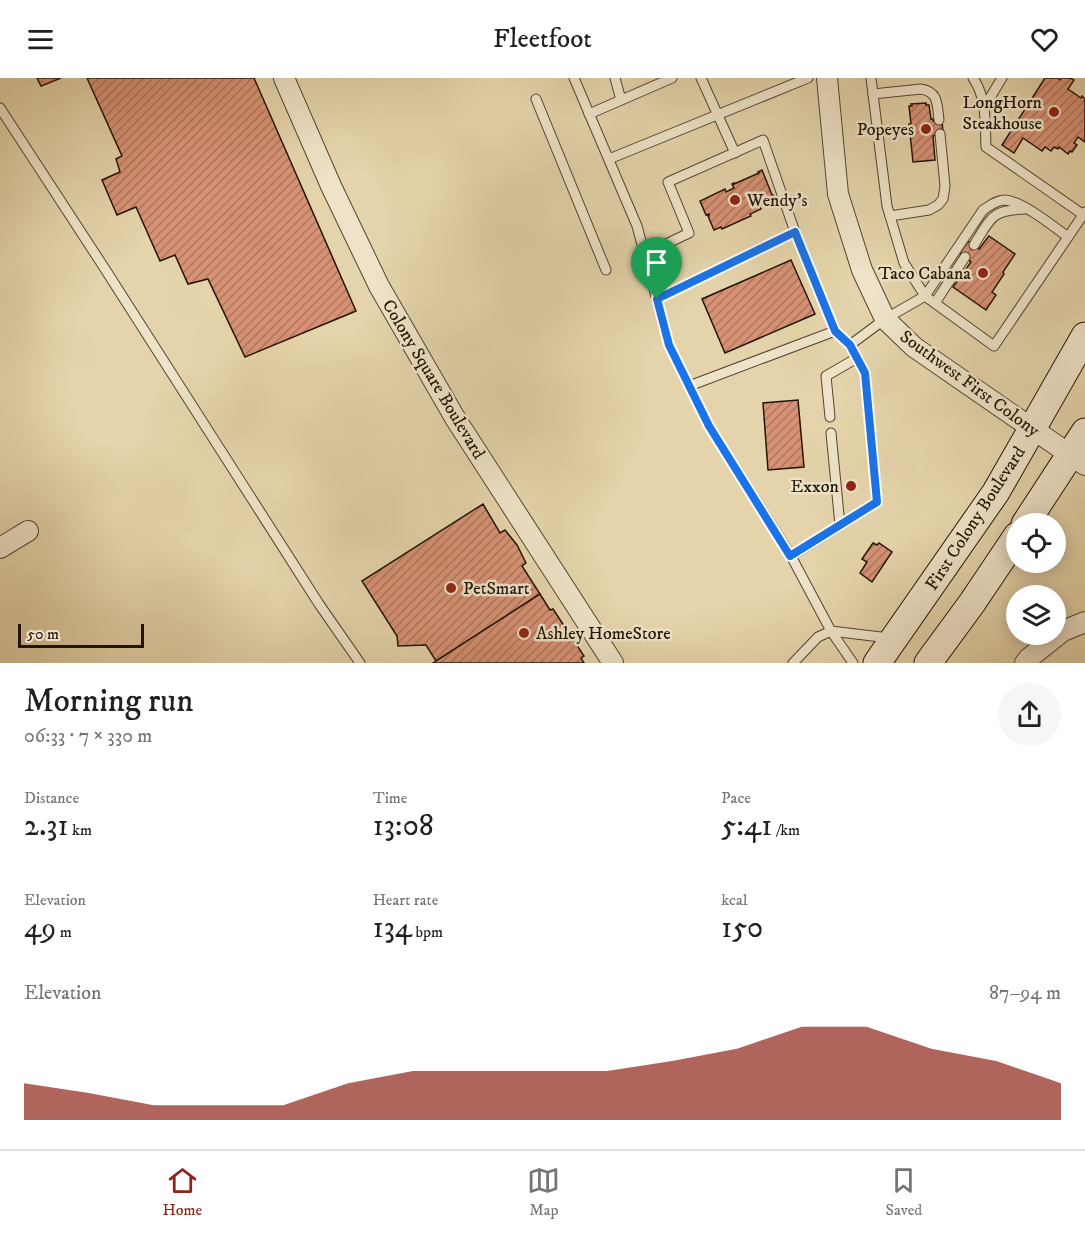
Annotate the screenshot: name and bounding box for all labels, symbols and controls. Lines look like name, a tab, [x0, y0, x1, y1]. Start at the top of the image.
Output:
text: Fleetfoot	[493, 22, 592, 56]
icon: menu	[24, 23, 57, 56]
icon: heart	[1028, 23, 1061, 56]
place label: LongHorn Steakhouse	[962, 92, 1043, 135]
marker: LongHorn Steakhouse	[1047, 105, 1061, 119]
place label: Popeyes	[857, 119, 914, 141]
marker: Popeyes	[919, 122, 933, 136]
place label: Wendy's	[746, 190, 807, 212]
marker: Wendy's	[728, 193, 742, 207]
pin	[631, 237, 682, 299]
icon: arrive	[640, 246, 673, 279]
place label: Taco Cabana	[878, 263, 971, 285]
marker: Taco Cabana	[976, 266, 990, 280]
street label: Colony Square Boulevard	[377, 296, 489, 463]
street label: Southwest First Colony	[895, 326, 1044, 442]
street label: First Colony Boulevard	[921, 442, 1031, 595]
place label: Exxon	[790, 476, 840, 498]
marker: Exxon	[844, 479, 858, 493]
map controls	[1006, 513, 1066, 645]
button: locate	[1006, 513, 1066, 573]
place label: PetSmart	[463, 578, 530, 600]
marker: PetSmart	[444, 581, 458, 595]
button: layers	[1006, 585, 1066, 645]
scale bar	[18, 621, 144, 648]
place label: Ashley HomeStore	[536, 623, 671, 645]
text: 50 m	[27, 624, 59, 644]
marker: Ashley HomeStore	[517, 626, 531, 640]
text: Morning run	[24, 681, 193, 722]
button: share	[998, 683, 1061, 746]
text: 06:33 · 7 × 330 m	[24, 724, 152, 749]
text: Distance	[24, 788, 79, 808]
text: Time	[373, 788, 407, 808]
text: Pace	[721, 788, 751, 808]
text: 2.31	[24, 808, 69, 845]
text: 13:08	[373, 808, 434, 845]
text: 5:41	[721, 808, 772, 845]
text: km	[69, 820, 92, 840]
text: /km	[772, 820, 800, 840]
text: Elevation	[24, 890, 86, 910]
text: Heart rate	[373, 890, 438, 910]
text: kcal	[721, 890, 748, 910]
text: 49	[24, 910, 56, 947]
text: 134	[373, 910, 412, 947]
text: 150	[721, 910, 763, 947]
text: m	[56, 922, 72, 942]
text: bpm	[412, 922, 443, 942]
text: Elevation	[24, 981, 101, 1006]
text: 87–94 m	[989, 981, 1061, 1006]
tab: Home	[163, 1164, 202, 1220]
tab: Map	[527, 1164, 560, 1220]
tab: Saved	[886, 1164, 922, 1220]

